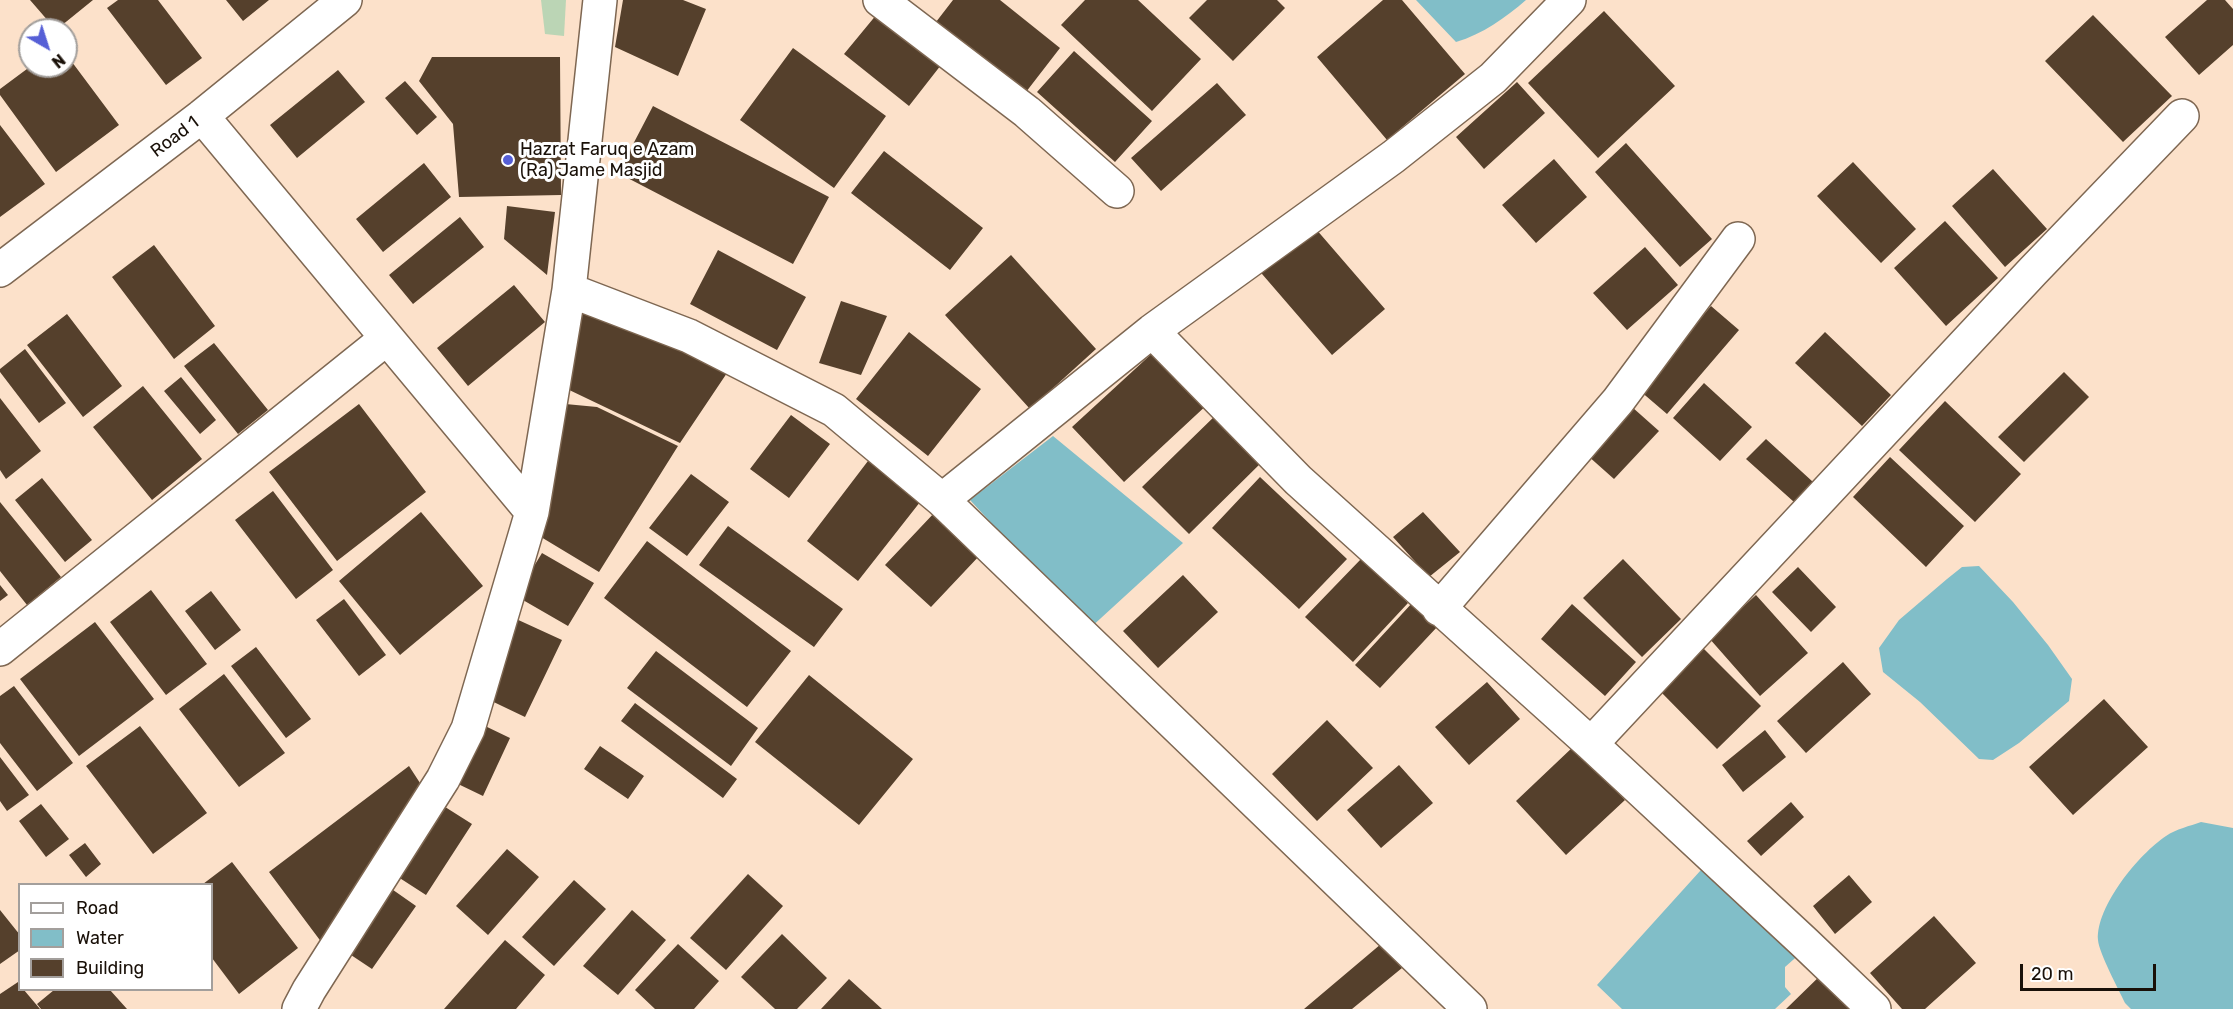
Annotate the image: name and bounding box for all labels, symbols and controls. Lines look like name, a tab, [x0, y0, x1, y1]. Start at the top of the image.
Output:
north arrow	[18, 18, 78, 78]
text: N	[48, 50, 69, 72]
street label: Road 1	[147, 112, 203, 162]
place label: Hazrat Faruq e Azam (Ra) Jame Masjid	[520, 139, 694, 182]
marker: Hazrat Faruq e Azam (Ra) Jame Masjid	[501, 153, 515, 167]
legend	[18, 883, 213, 991]
text: Road	[76, 897, 119, 919]
text: Water	[76, 927, 124, 949]
scale bar	[2023, 952, 2160, 990]
text: Building	[76, 957, 144, 979]
text: 20 m	[2031, 963, 2073, 985]

